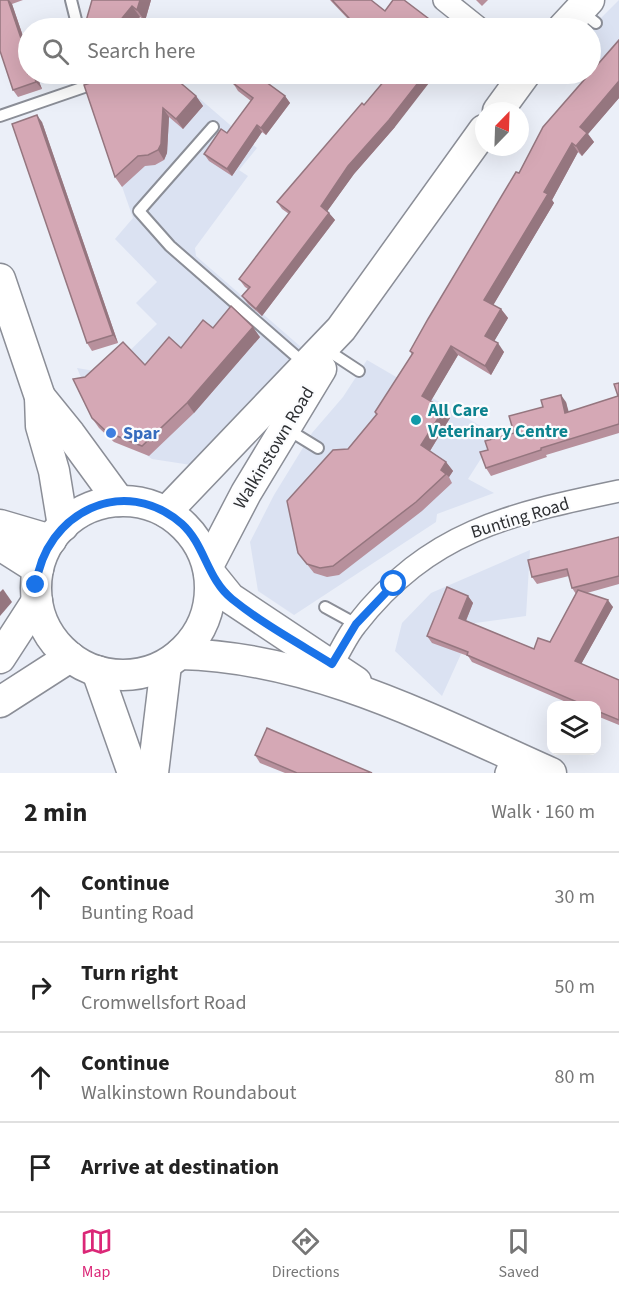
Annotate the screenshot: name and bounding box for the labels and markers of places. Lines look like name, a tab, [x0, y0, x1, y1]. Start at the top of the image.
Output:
place label: All Care Veterinary Centre	[427, 398, 568, 444]
marker: All Care Veterinary Centre	[409, 413, 423, 427]
place label: Spar	[123, 421, 161, 446]
marker: Spar	[104, 426, 118, 440]

